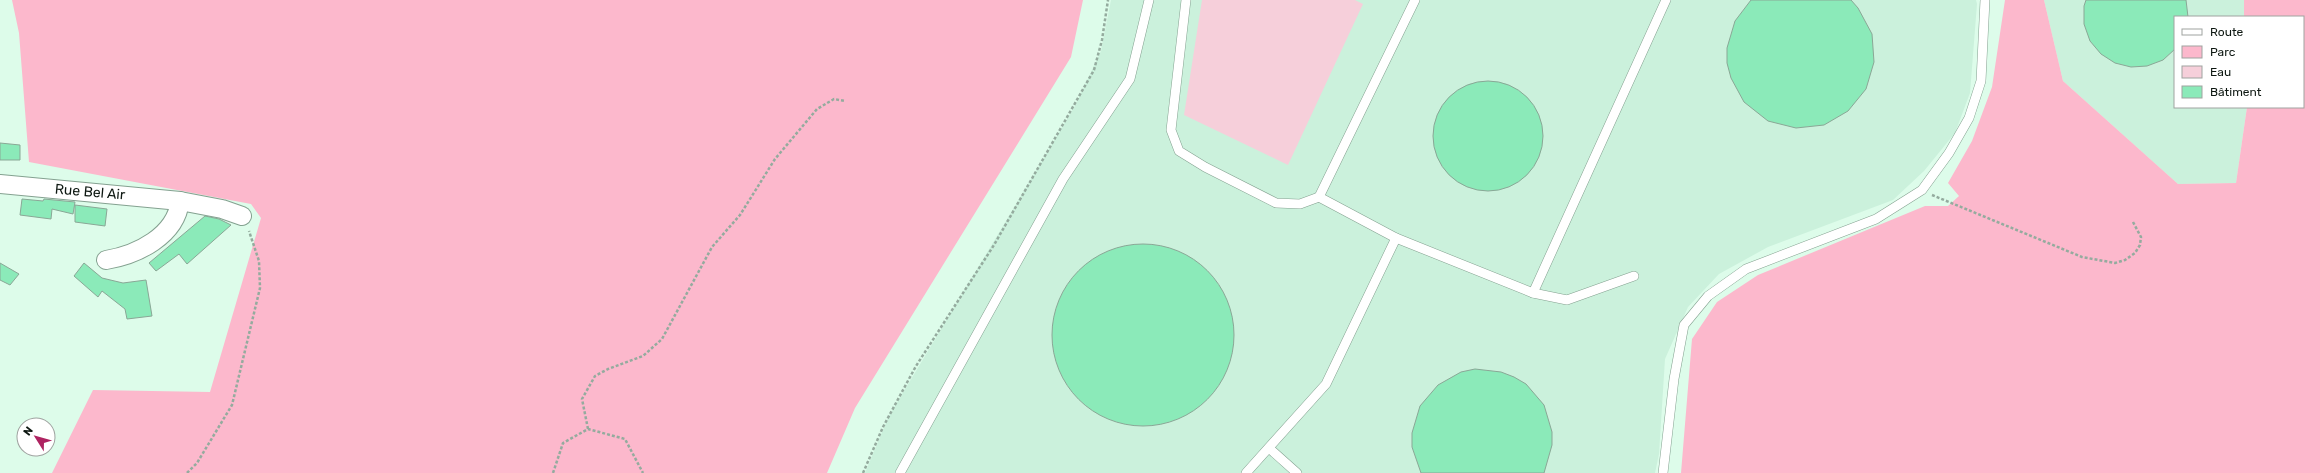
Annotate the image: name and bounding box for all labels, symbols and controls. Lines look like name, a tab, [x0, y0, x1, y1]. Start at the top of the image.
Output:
legend	[2174, 16, 2304, 108]
text: Route	[2210, 25, 2244, 39]
text: Parc	[2210, 45, 2236, 59]
text: Eau	[2210, 65, 2231, 79]
text: Bâtiment	[2210, 85, 2262, 99]
street label: Rue Bel Air	[54, 180, 127, 204]
north arrow	[16, 417, 56, 457]
text: N	[21, 424, 36, 438]

